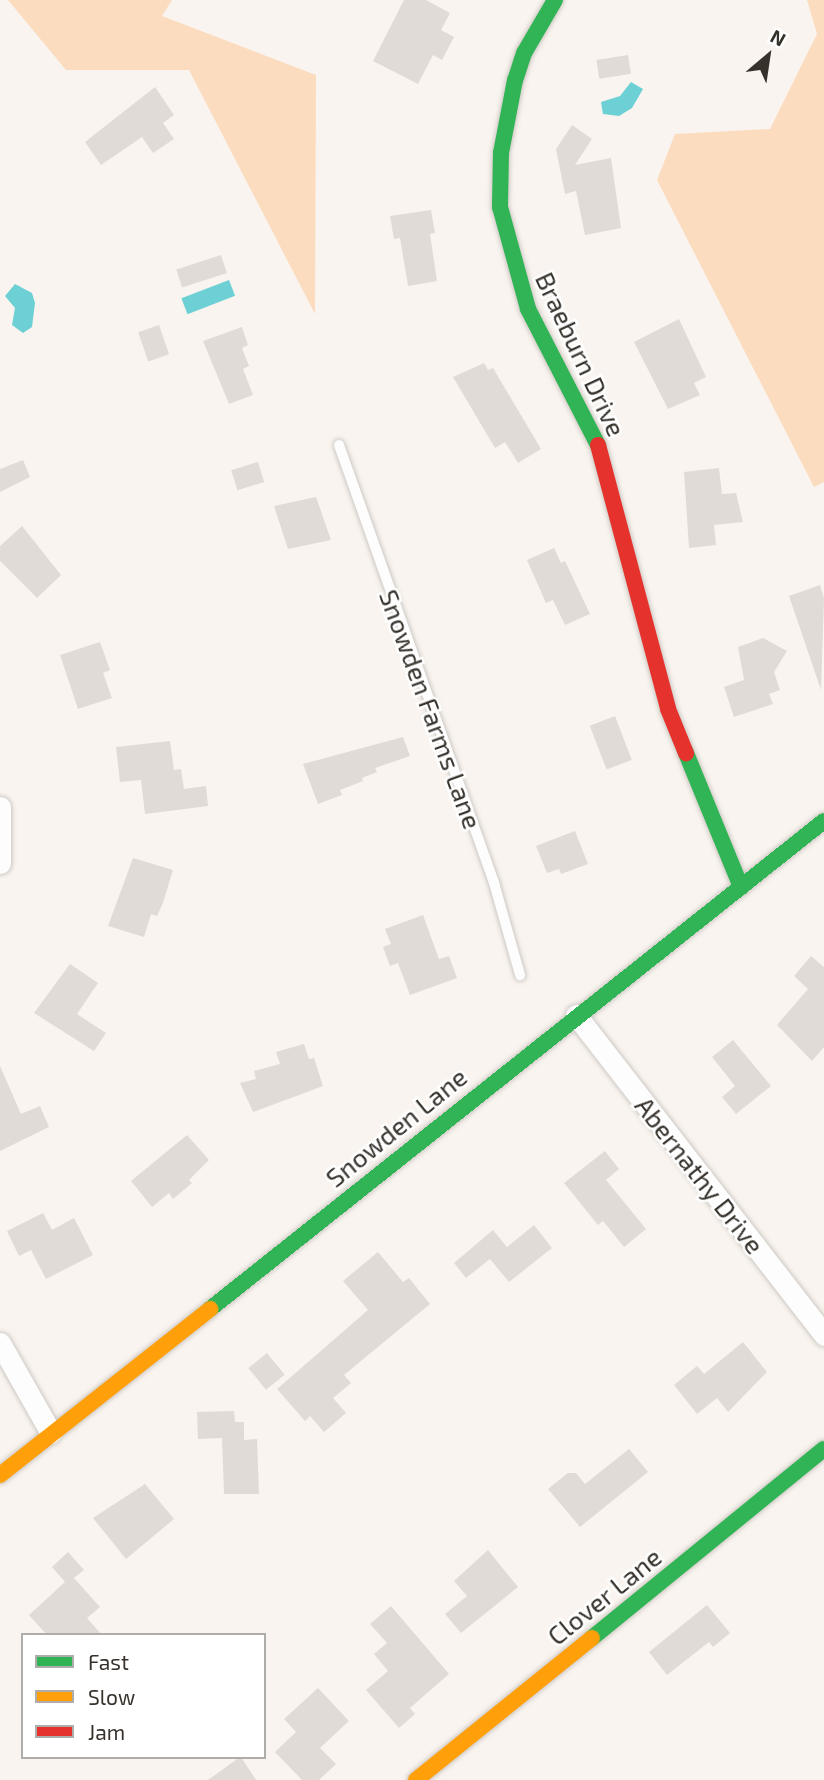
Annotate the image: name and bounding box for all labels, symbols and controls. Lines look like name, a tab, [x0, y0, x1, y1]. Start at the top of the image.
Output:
north arrow	[733, 21, 803, 91]
text: N	[767, 24, 790, 51]
street label: Braeburn Drive	[529, 267, 633, 441]
street label: Snowden Farms Lane	[373, 585, 489, 833]
street label: Snowden Lane	[319, 1061, 473, 1193]
street label: Abernathy Drive	[629, 1090, 771, 1260]
street label: Clover Lane	[541, 1541, 667, 1651]
legend	[21, 1633, 266, 1759]
text: Fast	[88, 1649, 129, 1674]
text: Slow	[88, 1684, 135, 1709]
text: Jam	[88, 1719, 125, 1744]

